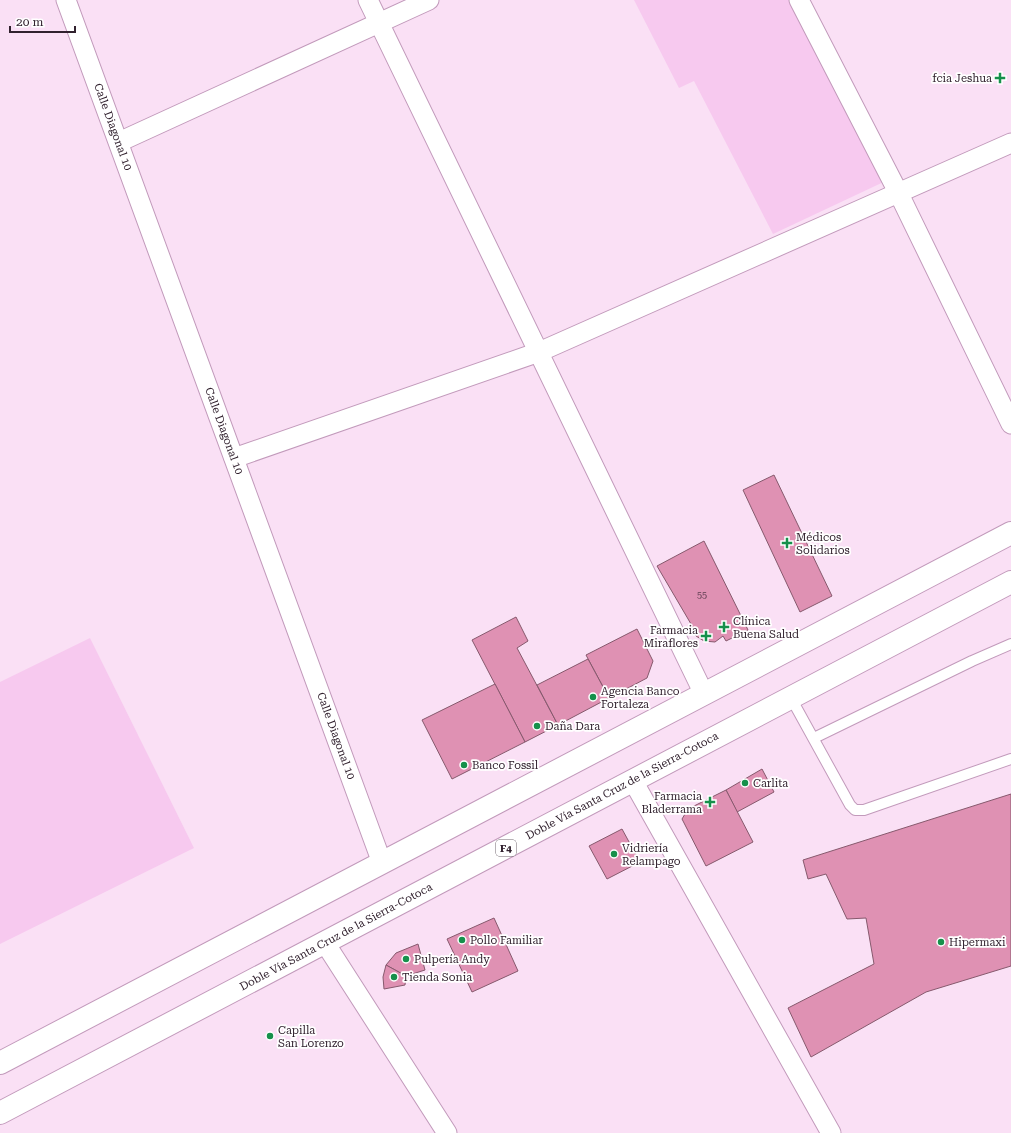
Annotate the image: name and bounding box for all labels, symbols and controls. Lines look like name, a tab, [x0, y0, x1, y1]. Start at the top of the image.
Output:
scale bar	[10, 8, 75, 34]
text: 20 m	[16, 15, 43, 29]
place label: fcia Jeshua	[932, 72, 992, 85]
marker: fcia Jeshua	[995, 73, 1005, 83]
street label: Calle Diagonal 10	[91, 82, 135, 172]
street label: Calle Diagonal 10	[202, 386, 246, 476]
place label: Médicos Solidarios	[796, 531, 850, 557]
marker: Médicos Solidarios	[781, 537, 793, 549]
house number: 55	[697, 590, 707, 600]
place label: Clínica Buena Salud	[733, 615, 799, 641]
marker: Clínica Buena Salud	[718, 621, 730, 633]
place label: Farmacia Miraflores	[644, 624, 698, 650]
marker: Farmacia Miraflores	[701, 631, 711, 641]
place label: Agencia Banco Fortaleza	[601, 685, 680, 711]
street label: Calle Diagonal 10	[314, 691, 358, 781]
marker: Agencia Banco Fortaleza	[588, 692, 598, 702]
place label: Daña Dara	[545, 720, 600, 733]
marker: Daña Dara	[532, 721, 542, 731]
street label: Doble Vía Santa Cruz de la Sierra-Cotoca	[523, 729, 721, 843]
place label: Banco Fossil	[472, 759, 539, 772]
marker: Banco Fossil	[459, 760, 469, 770]
place label: Carlita	[753, 777, 788, 790]
marker: Carlita	[740, 778, 750, 788]
place label: Farmacia Bladerrama	[641, 790, 702, 816]
marker: Farmacia Bladerrama	[705, 797, 715, 807]
road number: F4	[496, 840, 516, 856]
place label: Vidriería Relampago	[622, 842, 681, 868]
marker: Vidriería Relampago	[609, 849, 619, 859]
street label: Doble Vía Santa Cruz de la Sierra-Cotoca	[237, 880, 435, 994]
place label: Pollo Familiar	[470, 934, 543, 947]
marker: Pollo Familiar	[457, 935, 467, 945]
place label: Hipermaxi	[949, 936, 1006, 949]
marker: Hipermaxi	[936, 937, 946, 947]
place label: Pulpería Andy	[414, 953, 490, 966]
marker: Pulpería Andy	[401, 954, 411, 964]
place label: Tienda Sonia	[402, 971, 472, 984]
marker: Tienda Sonia	[389, 972, 399, 982]
place label: Capilla San Lorenzo	[278, 1024, 344, 1050]
marker: Capilla San Lorenzo	[265, 1031, 275, 1041]

